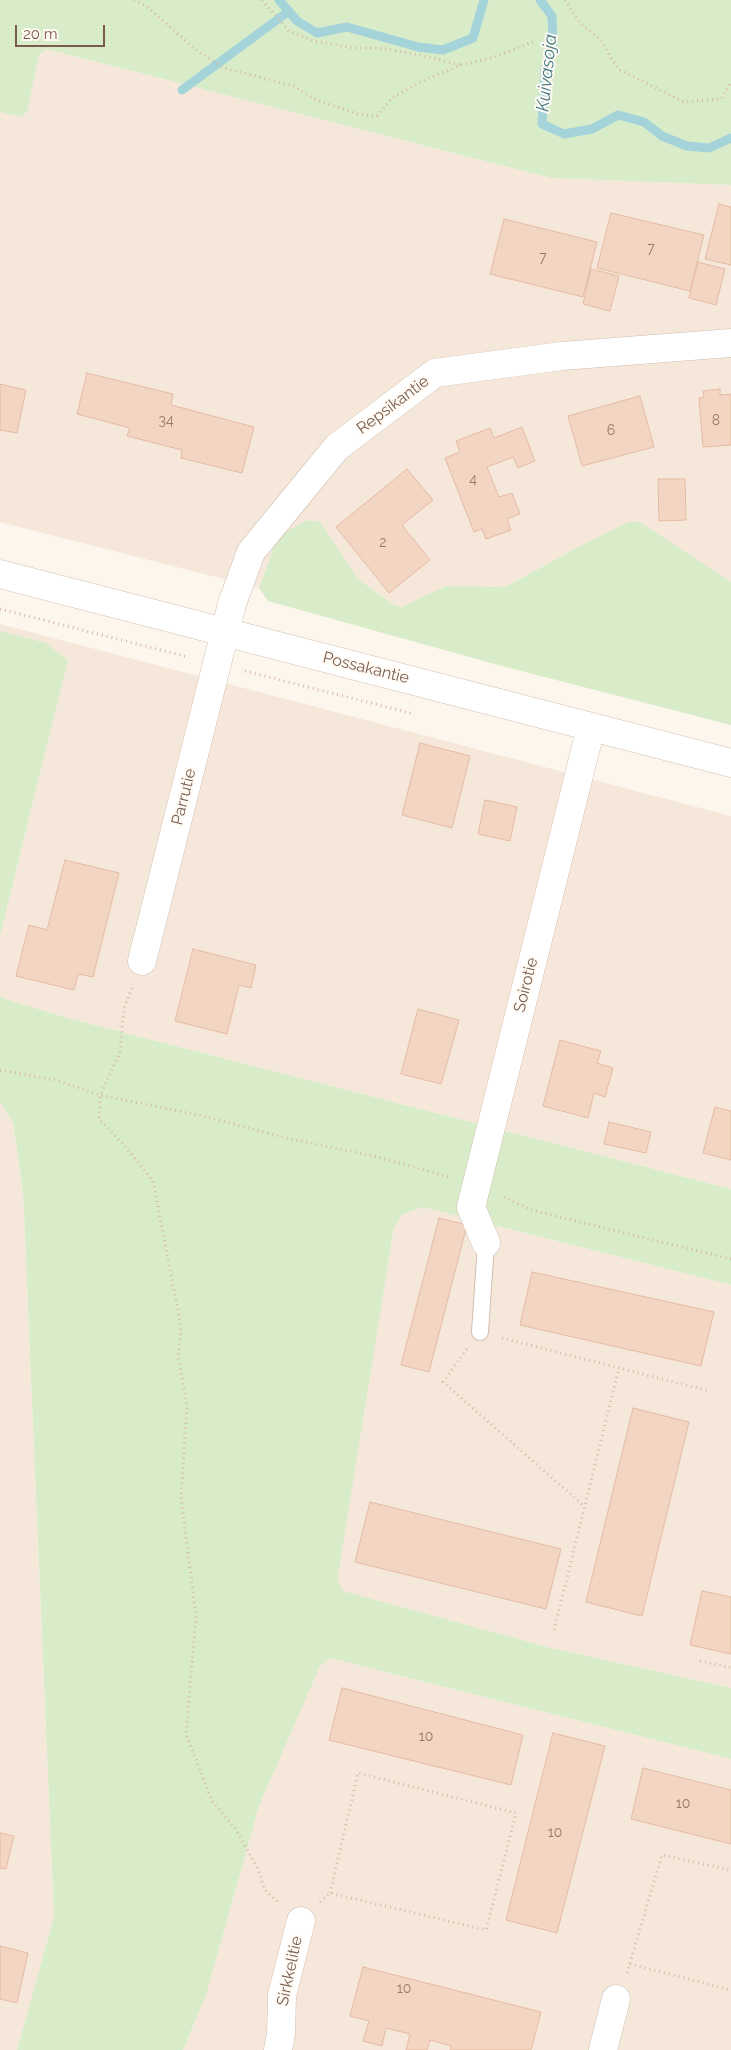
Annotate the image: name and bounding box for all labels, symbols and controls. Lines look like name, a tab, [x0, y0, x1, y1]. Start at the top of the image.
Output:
scale bar	[18, 15, 108, 47]
text: 20 m	[23, 25, 58, 43]
water label: Kuivasoja	[532, 33, 562, 113]
house number: 7	[647, 241, 655, 257]
house number: 7	[539, 250, 547, 266]
street label: Repsikantie	[353, 372, 433, 438]
house number: 34	[158, 413, 174, 429]
house number: 8	[712, 413, 720, 429]
house number: 6	[607, 423, 615, 439]
house number: 4	[469, 472, 477, 488]
house number: 2	[379, 535, 387, 551]
street label: Possakantie	[321, 648, 411, 688]
street label: Parrutie	[168, 767, 200, 827]
street label: Soirotie	[510, 956, 542, 1014]
house number: 10	[419, 1729, 433, 1745]
house number: 10	[676, 1796, 690, 1812]
house number: 10	[548, 1825, 562, 1841]
street label: Sirkkelitie	[273, 1934, 307, 2008]
house number: 10	[397, 1981, 411, 1997]

